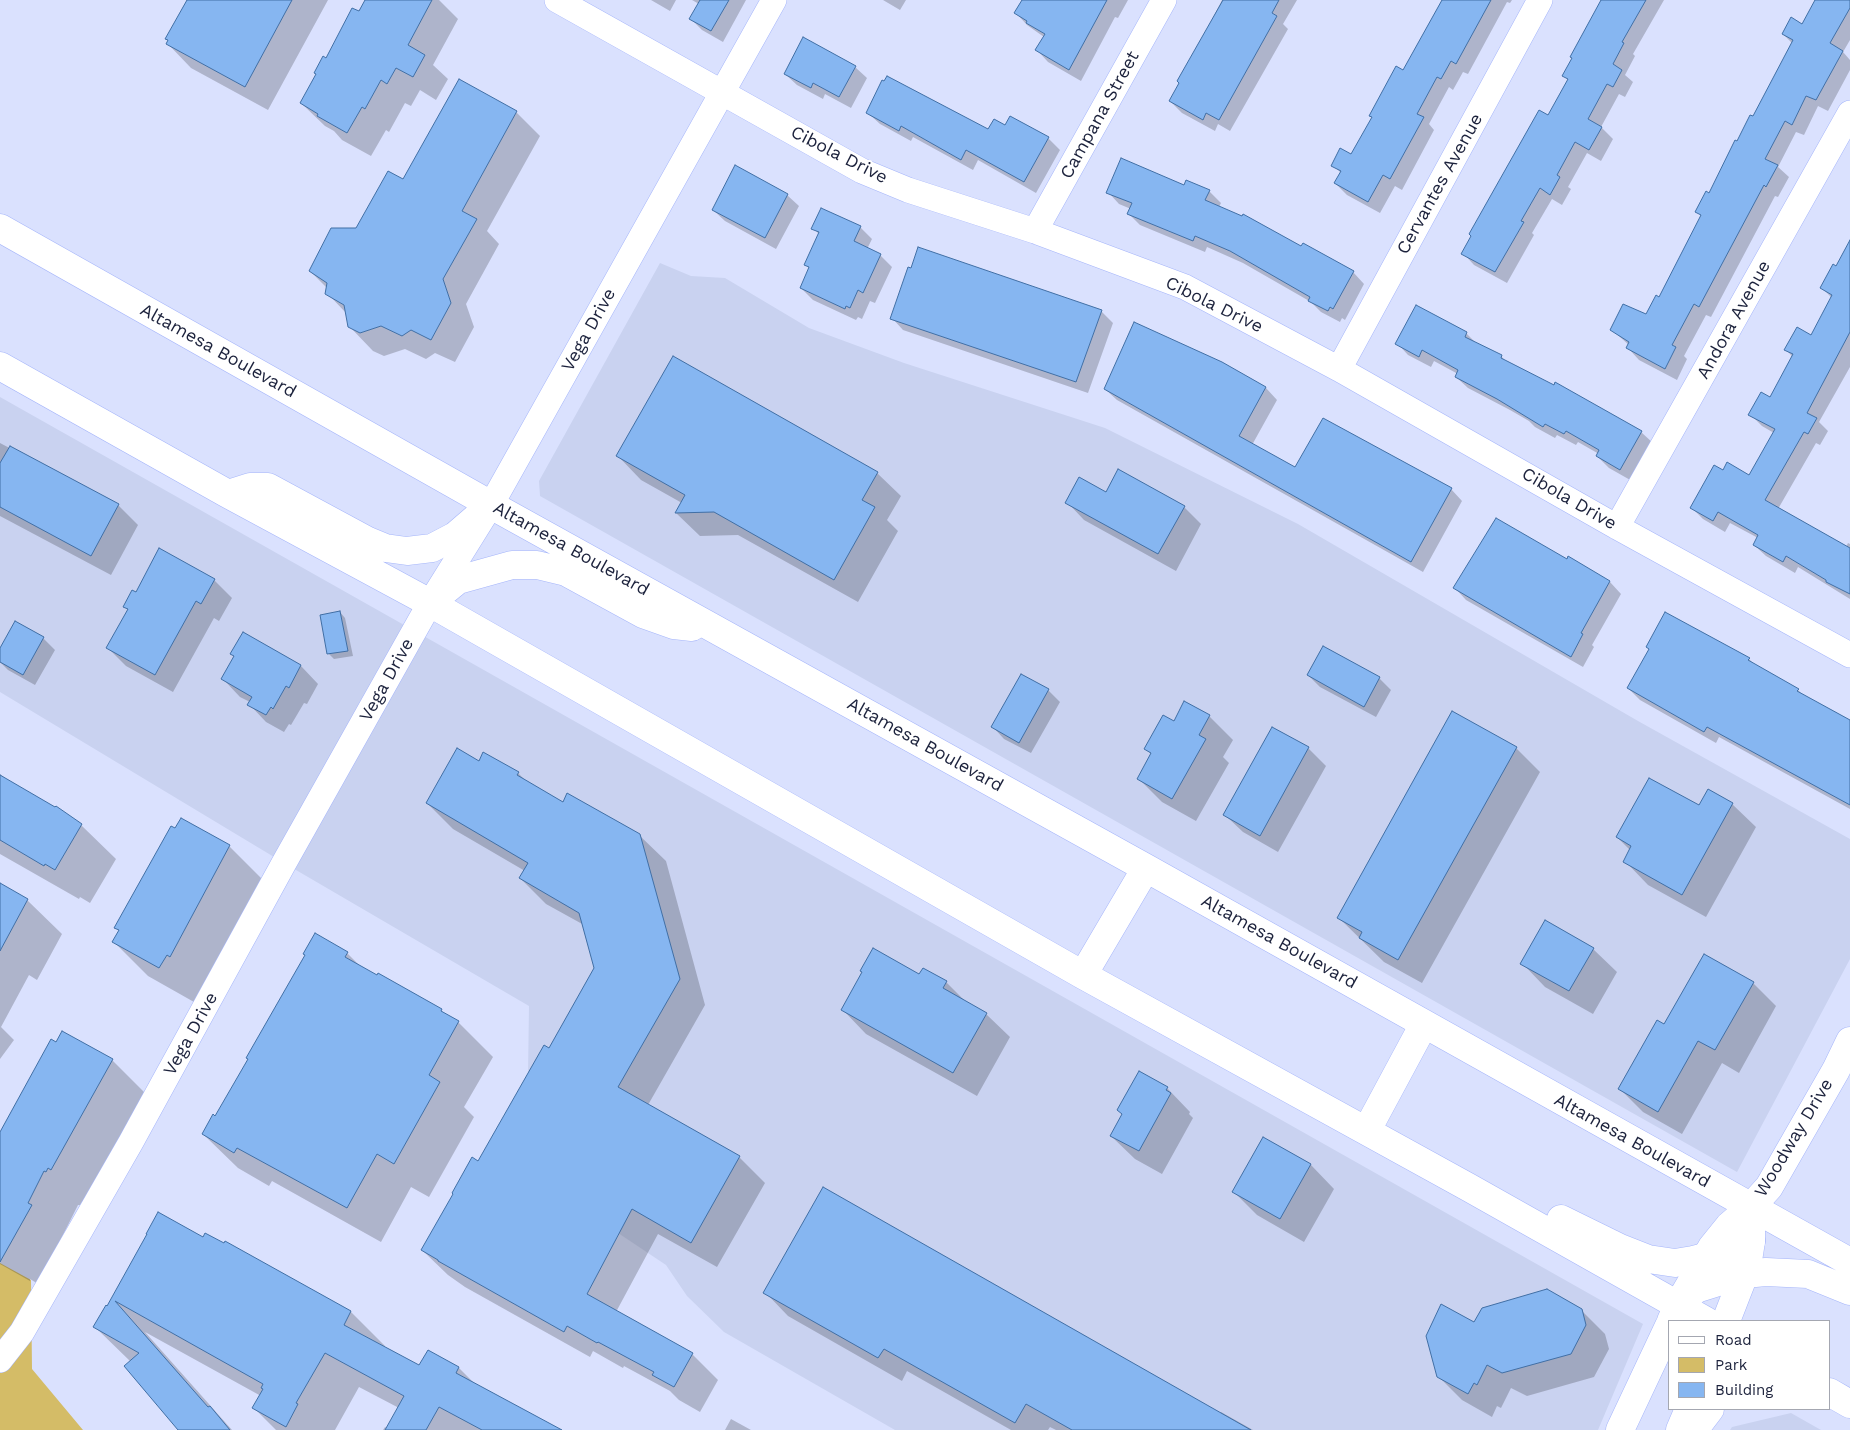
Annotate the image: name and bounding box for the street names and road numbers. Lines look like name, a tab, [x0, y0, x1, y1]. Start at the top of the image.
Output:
street label: Campana Street	[1056, 47, 1144, 183]
street label: Cervantes Avenue	[1392, 110, 1488, 258]
street label: Cibola Drive	[787, 121, 891, 189]
street label: Andora Avenue	[1693, 257, 1775, 383]
street label: Cibola Drive	[1162, 272, 1266, 338]
street label: Vega Drive	[557, 285, 621, 375]
street label: Altamesa Boulevard	[136, 299, 300, 403]
street label: Cibola Drive	[1518, 463, 1620, 535]
street label: Altamesa Boulevard	[489, 497, 653, 601]
street label: Vega Drive	[355, 635, 419, 725]
street label: Altamesa Boulevard	[843, 693, 1007, 797]
street label: Altamesa Boulevard	[1197, 890, 1361, 994]
street label: Vega Drive	[159, 989, 223, 1079]
street label: Woodway Drive	[1750, 1075, 1838, 1201]
street label: Altamesa Boulevard	[1550, 1089, 1714, 1193]

